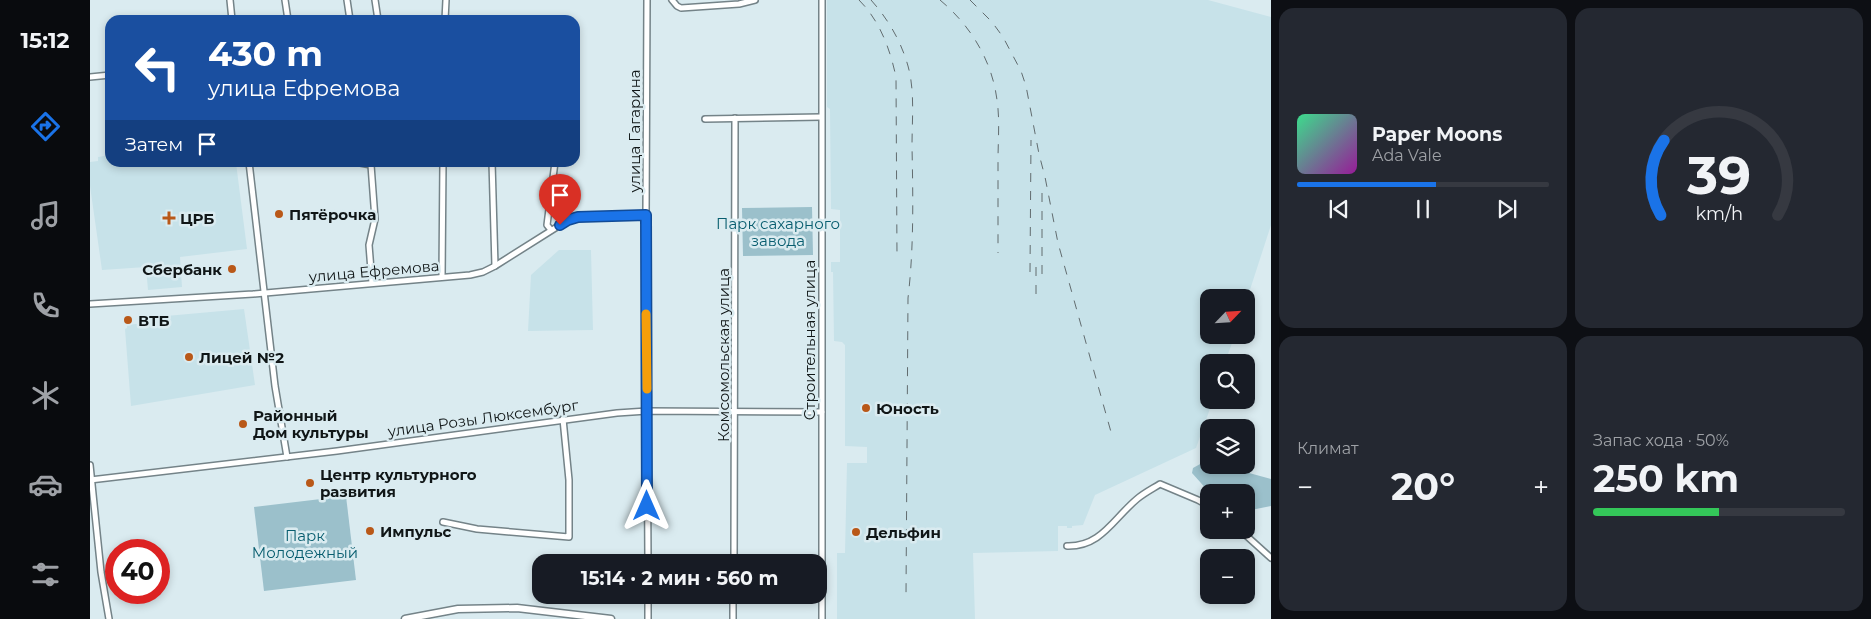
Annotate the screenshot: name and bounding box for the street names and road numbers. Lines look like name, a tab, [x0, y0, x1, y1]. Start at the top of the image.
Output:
street label: улица Гагарина	[625, 69, 644, 194]
street label: улица Ефремова	[307, 256, 440, 286]
street label: Строительная улица	[800, 260, 819, 420]
street label: Комсомольская улица	[714, 268, 733, 442]
street label: улица Розы Люксембург	[385, 395, 581, 441]

